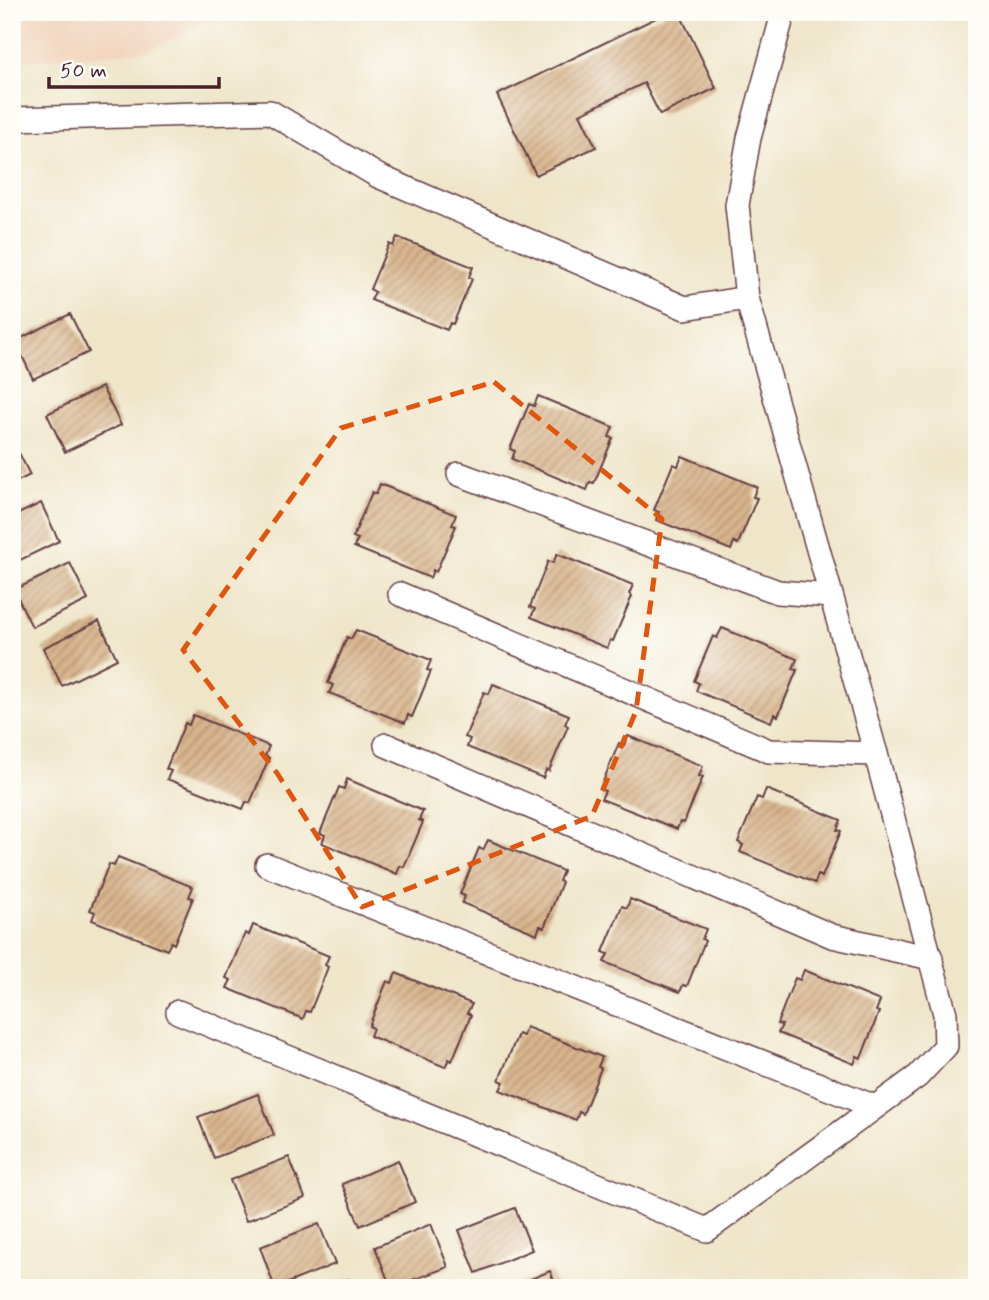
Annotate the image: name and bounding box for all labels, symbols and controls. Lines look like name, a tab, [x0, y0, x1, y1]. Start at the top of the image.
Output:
scale bar	[49, 46, 219, 90]
text: 50 m	[60, 57, 107, 85]

